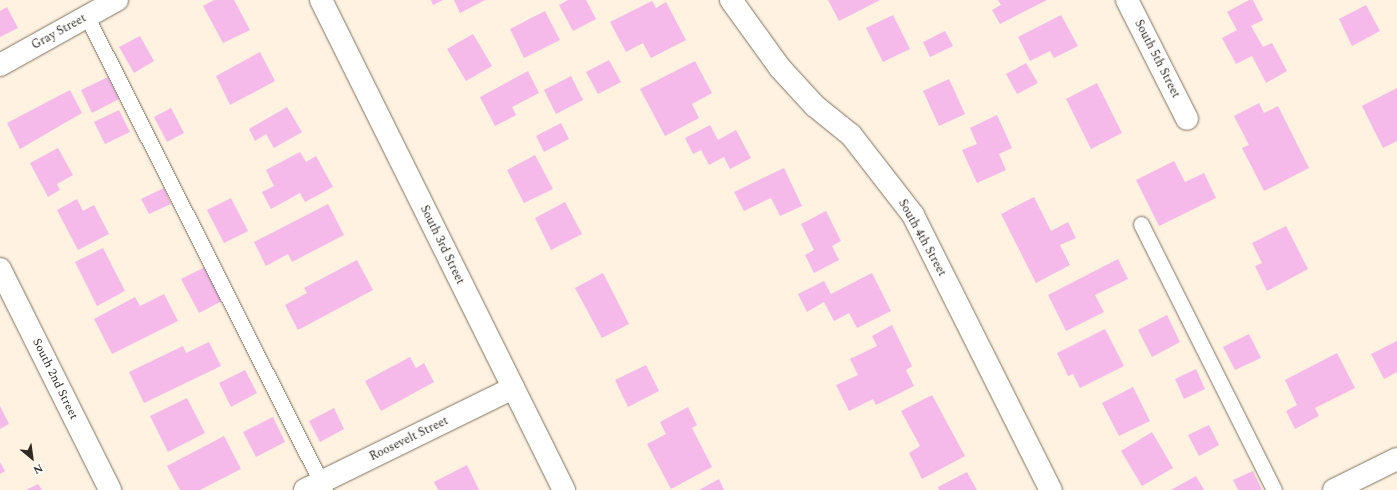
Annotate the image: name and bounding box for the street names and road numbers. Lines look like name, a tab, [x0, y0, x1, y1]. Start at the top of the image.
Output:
street label: Gray Street	[29, 11, 89, 53]
street label: South 5th Street	[1131, 18, 1183, 100]
street label: South 4th Street	[895, 197, 949, 279]
street label: South 3rd Street	[417, 203, 467, 287]
street label: South 2nd Street	[29, 336, 81, 422]
street label: Roosevelt Street	[367, 414, 451, 464]

